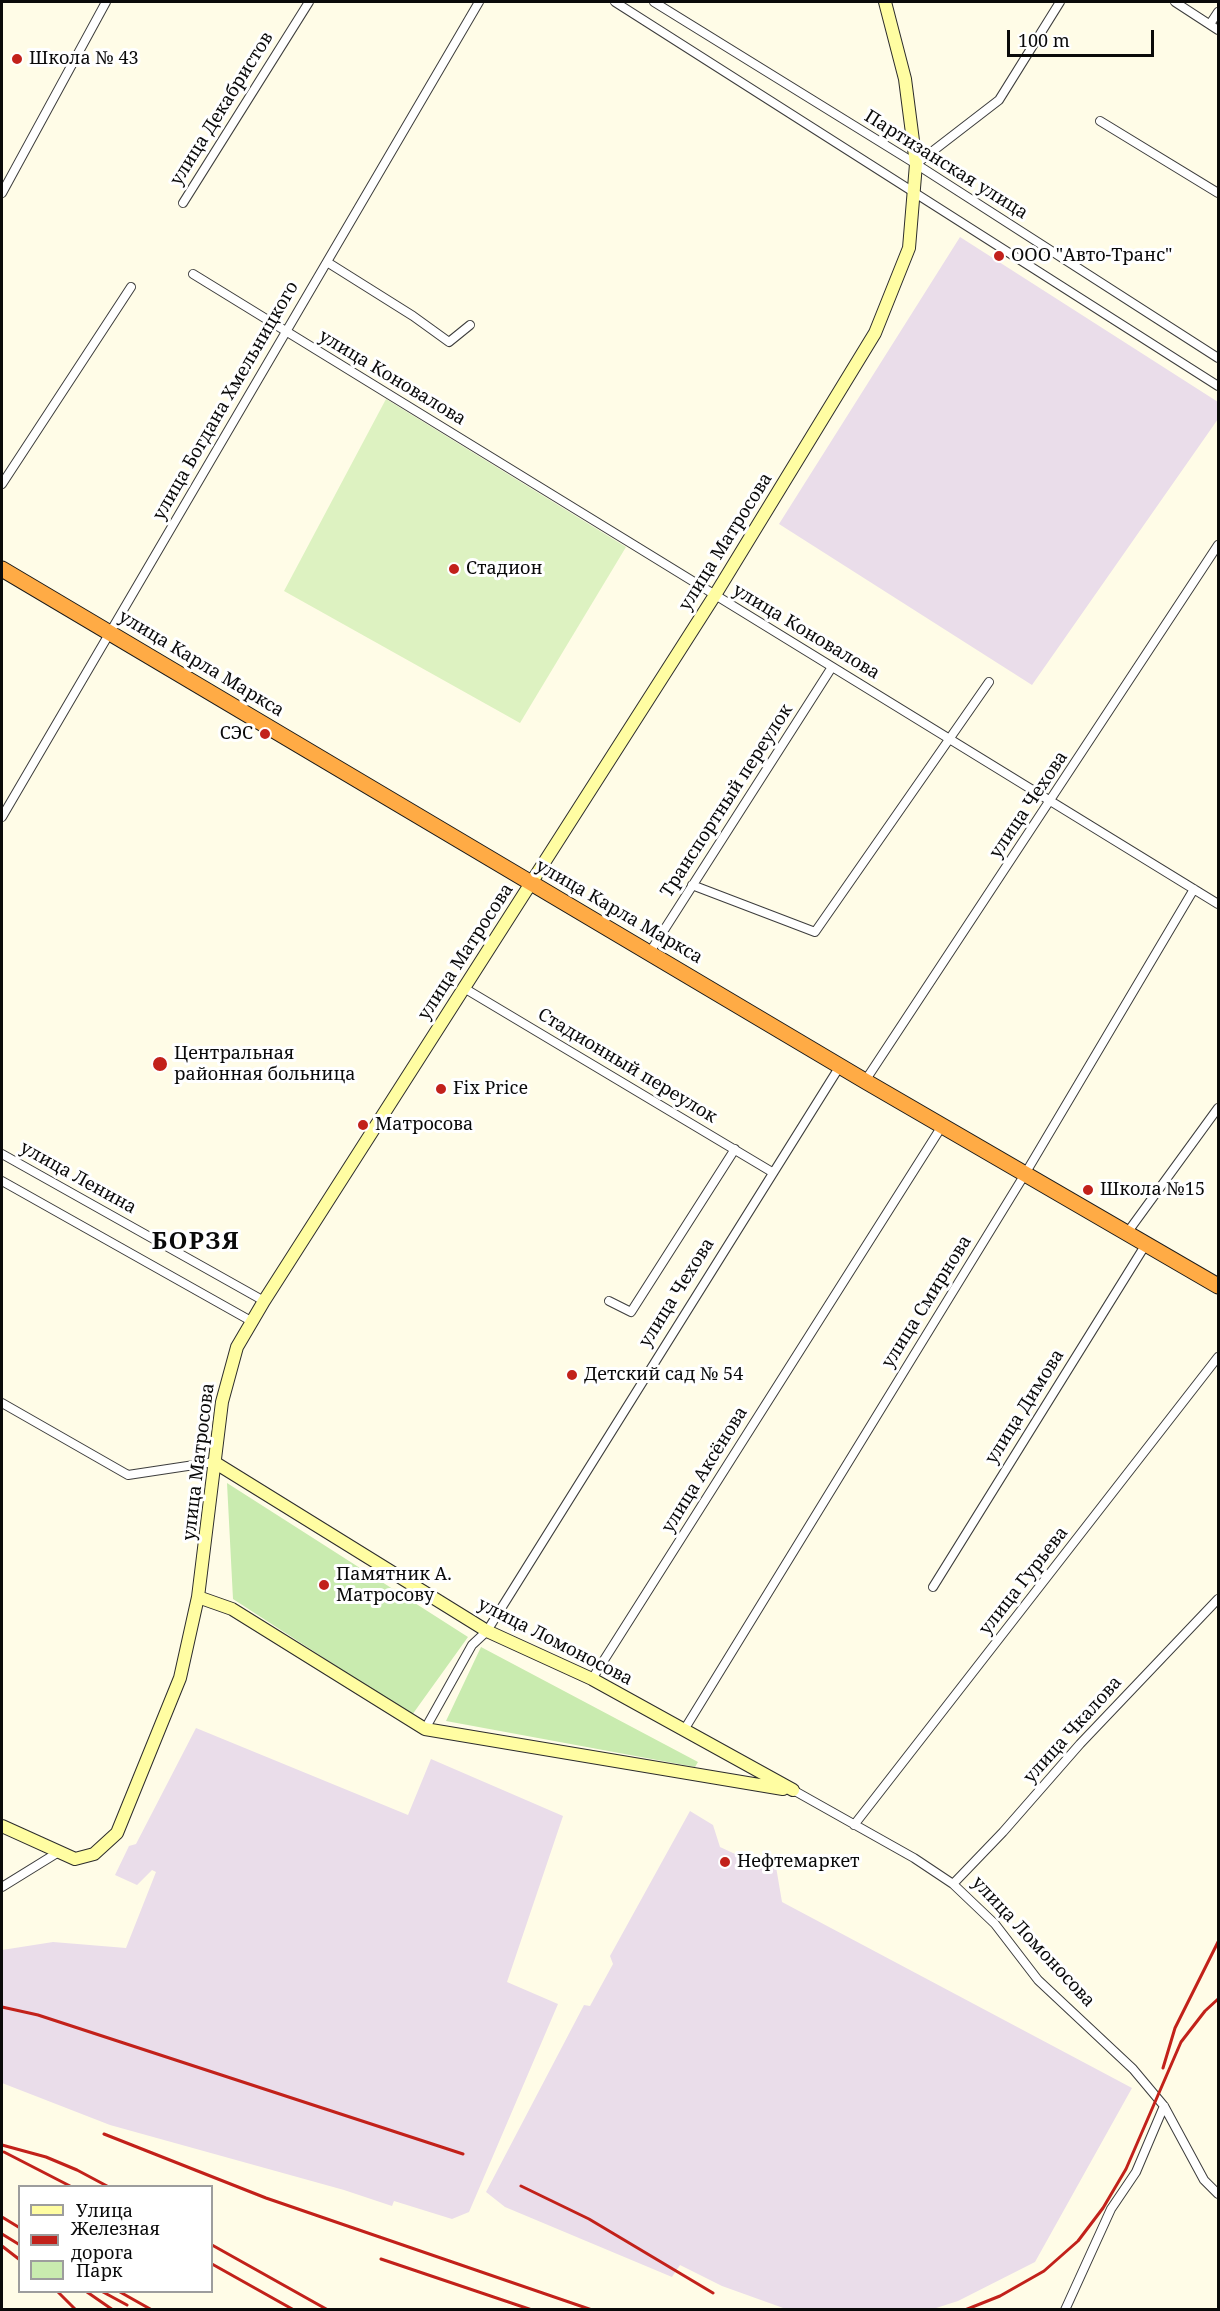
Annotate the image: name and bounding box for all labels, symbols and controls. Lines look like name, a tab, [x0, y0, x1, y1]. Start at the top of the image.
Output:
scale bar	[1010, 18, 1157, 56]
street label: улица Декабристов	[166, 28, 278, 190]
text: 100 m	[1018, 28, 1070, 52]
place label: Школа № 43	[29, 48, 139, 70]
marker: Школа № 43	[10, 52, 24, 66]
street label: Партизанская улица	[860, 106, 1032, 224]
place label: ООО "Авто-Транс"	[1011, 245, 1172, 267]
marker: ООО "Авто-Транс"	[992, 249, 1006, 263]
street label: улица Богдана Хмельницкого	[149, 278, 303, 524]
street label: улица Коновалова	[315, 326, 469, 430]
street label: улица Матросова	[675, 469, 777, 615]
place label: Стадион	[466, 558, 543, 580]
marker: Стадион	[447, 562, 461, 576]
street label: улица Коновалова	[729, 580, 883, 684]
street label: улица Карла Маркса	[114, 606, 288, 722]
street label: Транспортный переулок	[656, 700, 798, 902]
place label: СЭС	[220, 723, 253, 745]
marker: СЭС	[258, 727, 272, 741]
street label: улица Чехова	[985, 747, 1073, 863]
street label: улица Карла Маркса	[532, 855, 706, 969]
street label: улица Матросова	[414, 880, 518, 1024]
street label: Стадионный переулок	[534, 1004, 720, 1128]
place label: Центральная районная больница	[174, 1043, 356, 1086]
marker: Центральная районная больница	[151, 1055, 169, 1073]
place label: Fix Price	[453, 1078, 528, 1100]
marker: Fix Price	[434, 1082, 448, 1096]
place label: Матросова	[375, 1114, 473, 1136]
marker: Матросова	[356, 1118, 370, 1132]
street label: улица Ленина	[16, 1137, 140, 1219]
place label: Школа №15	[1100, 1179, 1205, 1201]
marker: Школа №15	[1081, 1183, 1095, 1197]
district label: БОРЗЯ	[152, 1228, 240, 1256]
street label: улица Смирнова	[877, 1232, 977, 1372]
street label: улица Чехова	[635, 1234, 719, 1352]
street label: улица Димова	[981, 1346, 1069, 1468]
place label: Детский сад № 54	[584, 1364, 743, 1386]
marker: Детский сад № 54	[565, 1368, 579, 1382]
street label: улица Матросова	[179, 1382, 219, 1542]
street label: улица Аксёнова	[657, 1403, 753, 1537]
street label: улица Гурьева	[975, 1522, 1073, 1640]
place label: Памятник А. Матросову	[336, 1564, 452, 1606]
marker: Памятник А. Матросову	[317, 1578, 331, 1592]
street label: улица Ломоносова	[474, 1594, 636, 1690]
street label: улица Чкалова	[1019, 1672, 1127, 1788]
place label: Нефтемаркет	[737, 1851, 860, 1873]
marker: Нефтемаркет	[718, 1855, 732, 1869]
street label: улица Ломоносова	[967, 1872, 1099, 2012]
legend	[18, 2185, 213, 2293]
text: Улица	[76, 2198, 133, 2222]
text: Железная дорога	[71, 2216, 160, 2264]
text: Парк	[76, 2258, 123, 2282]

